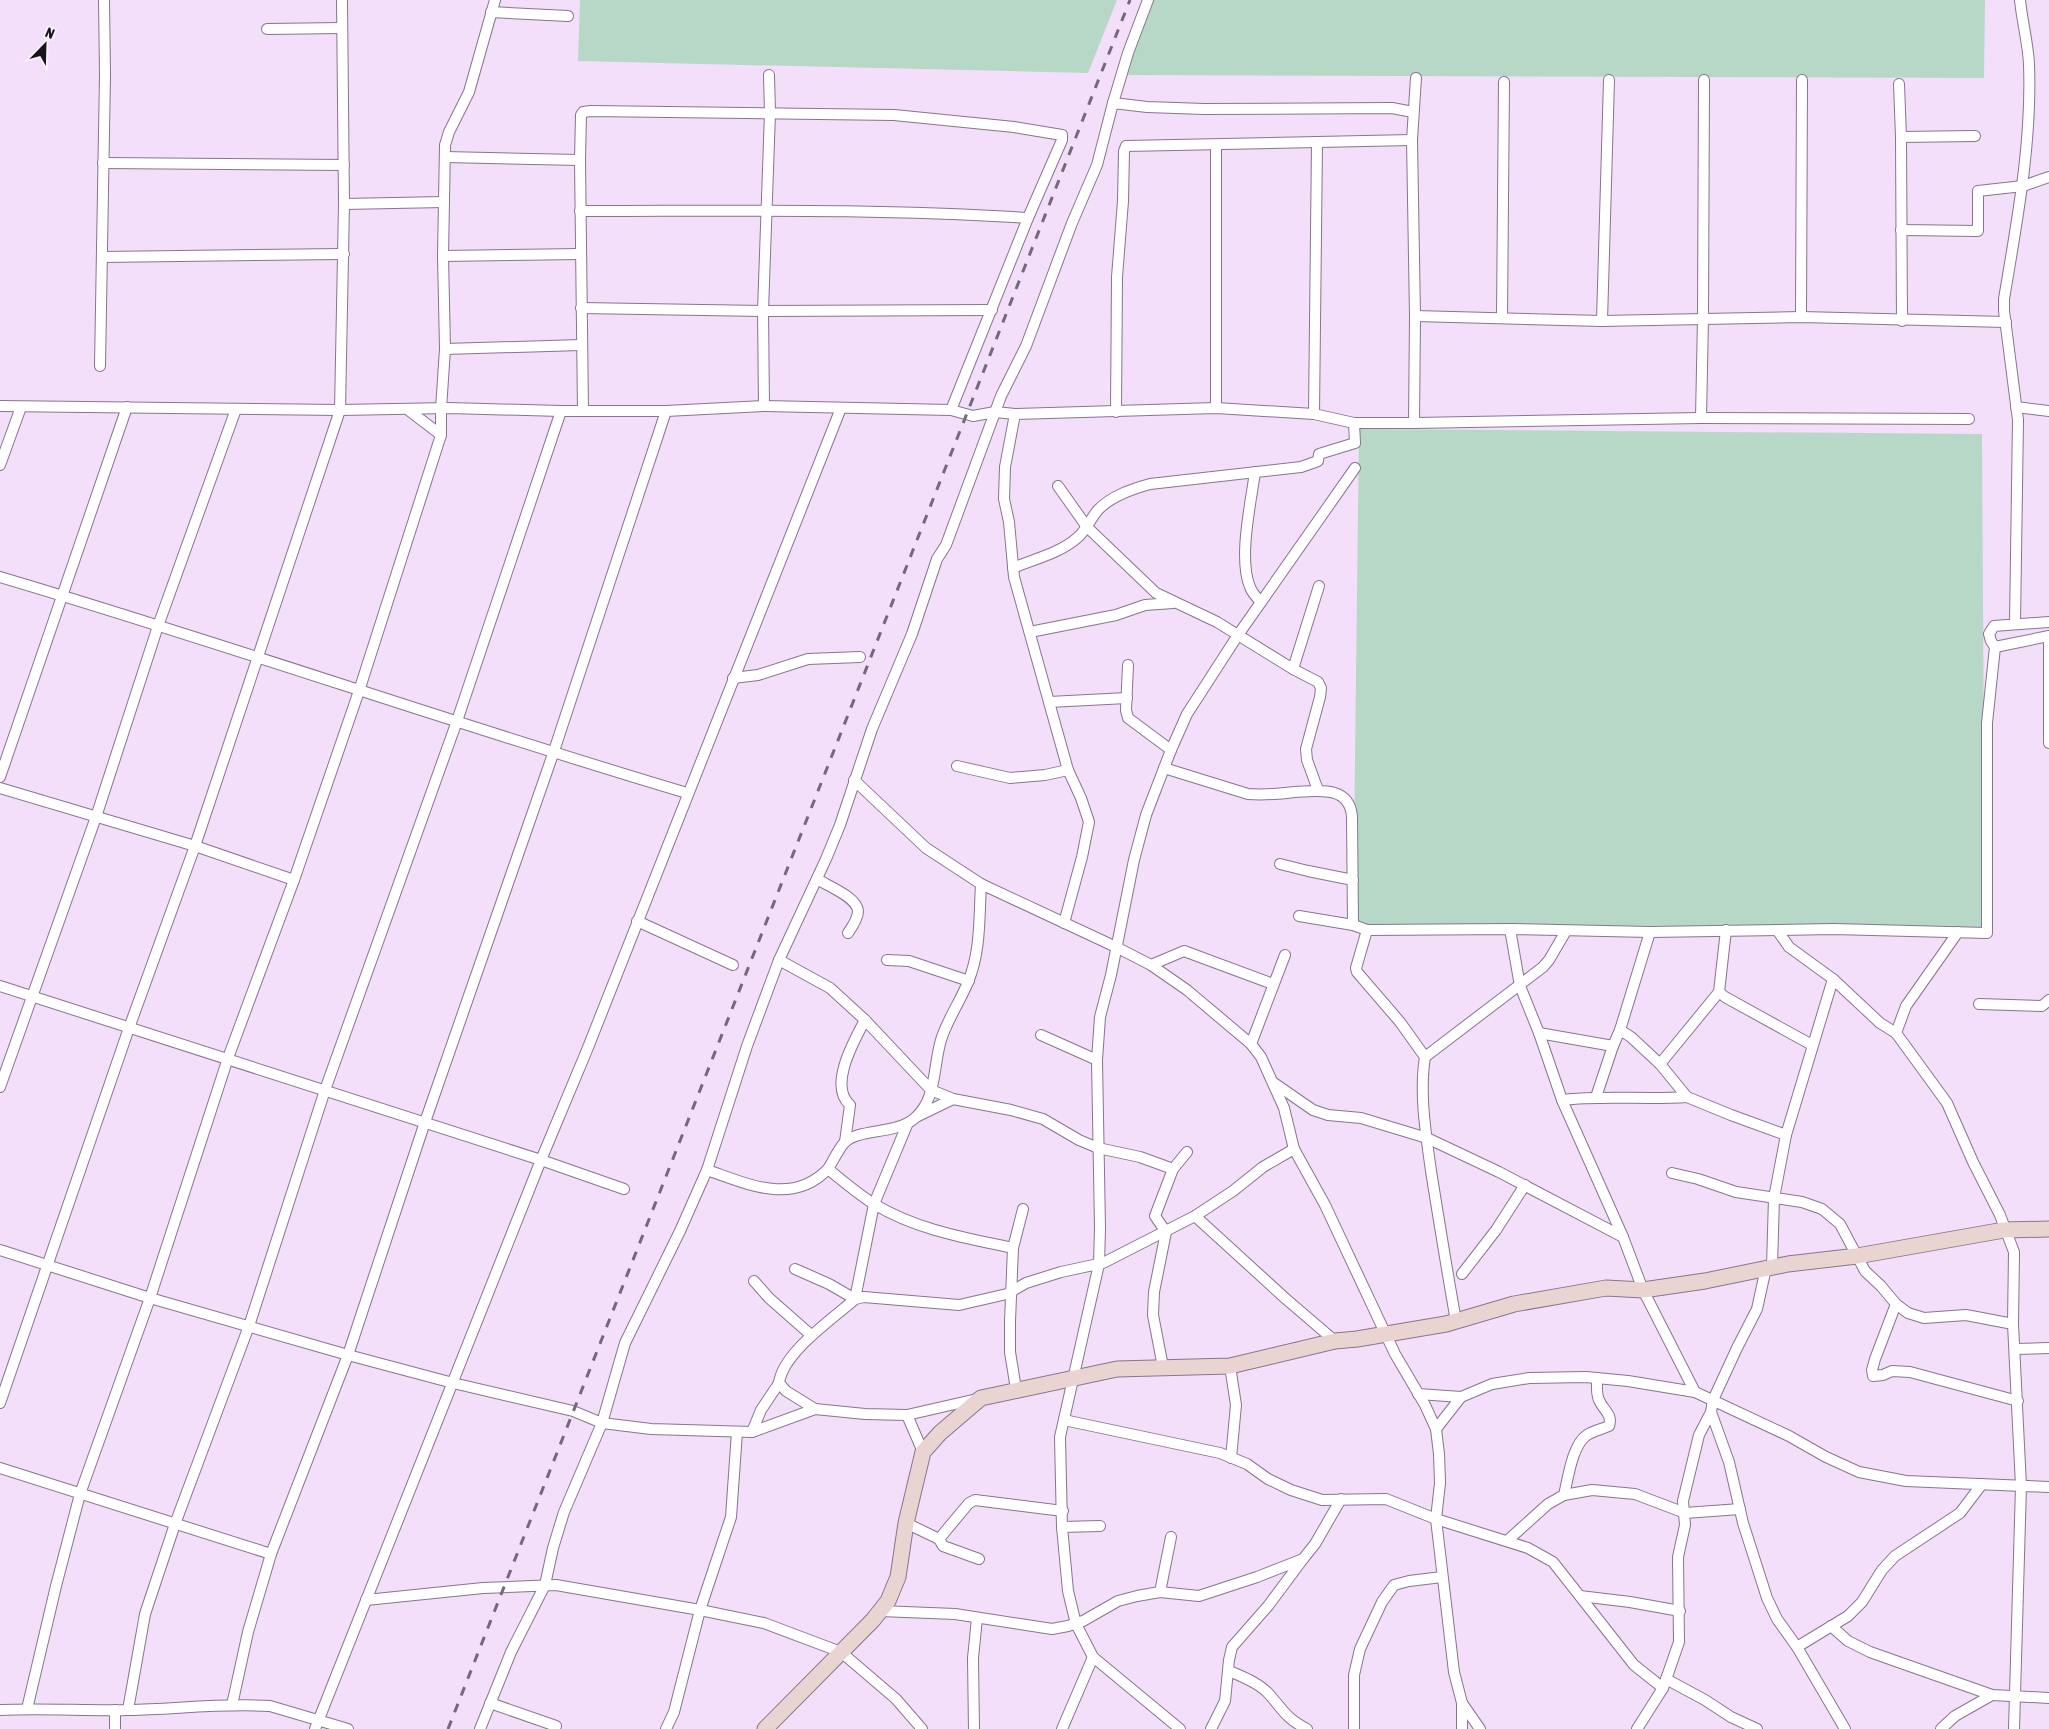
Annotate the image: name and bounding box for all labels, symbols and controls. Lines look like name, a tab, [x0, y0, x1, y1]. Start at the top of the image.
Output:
north arrow	[20, 20, 70, 70]
text: N	[43, 24, 57, 42]

